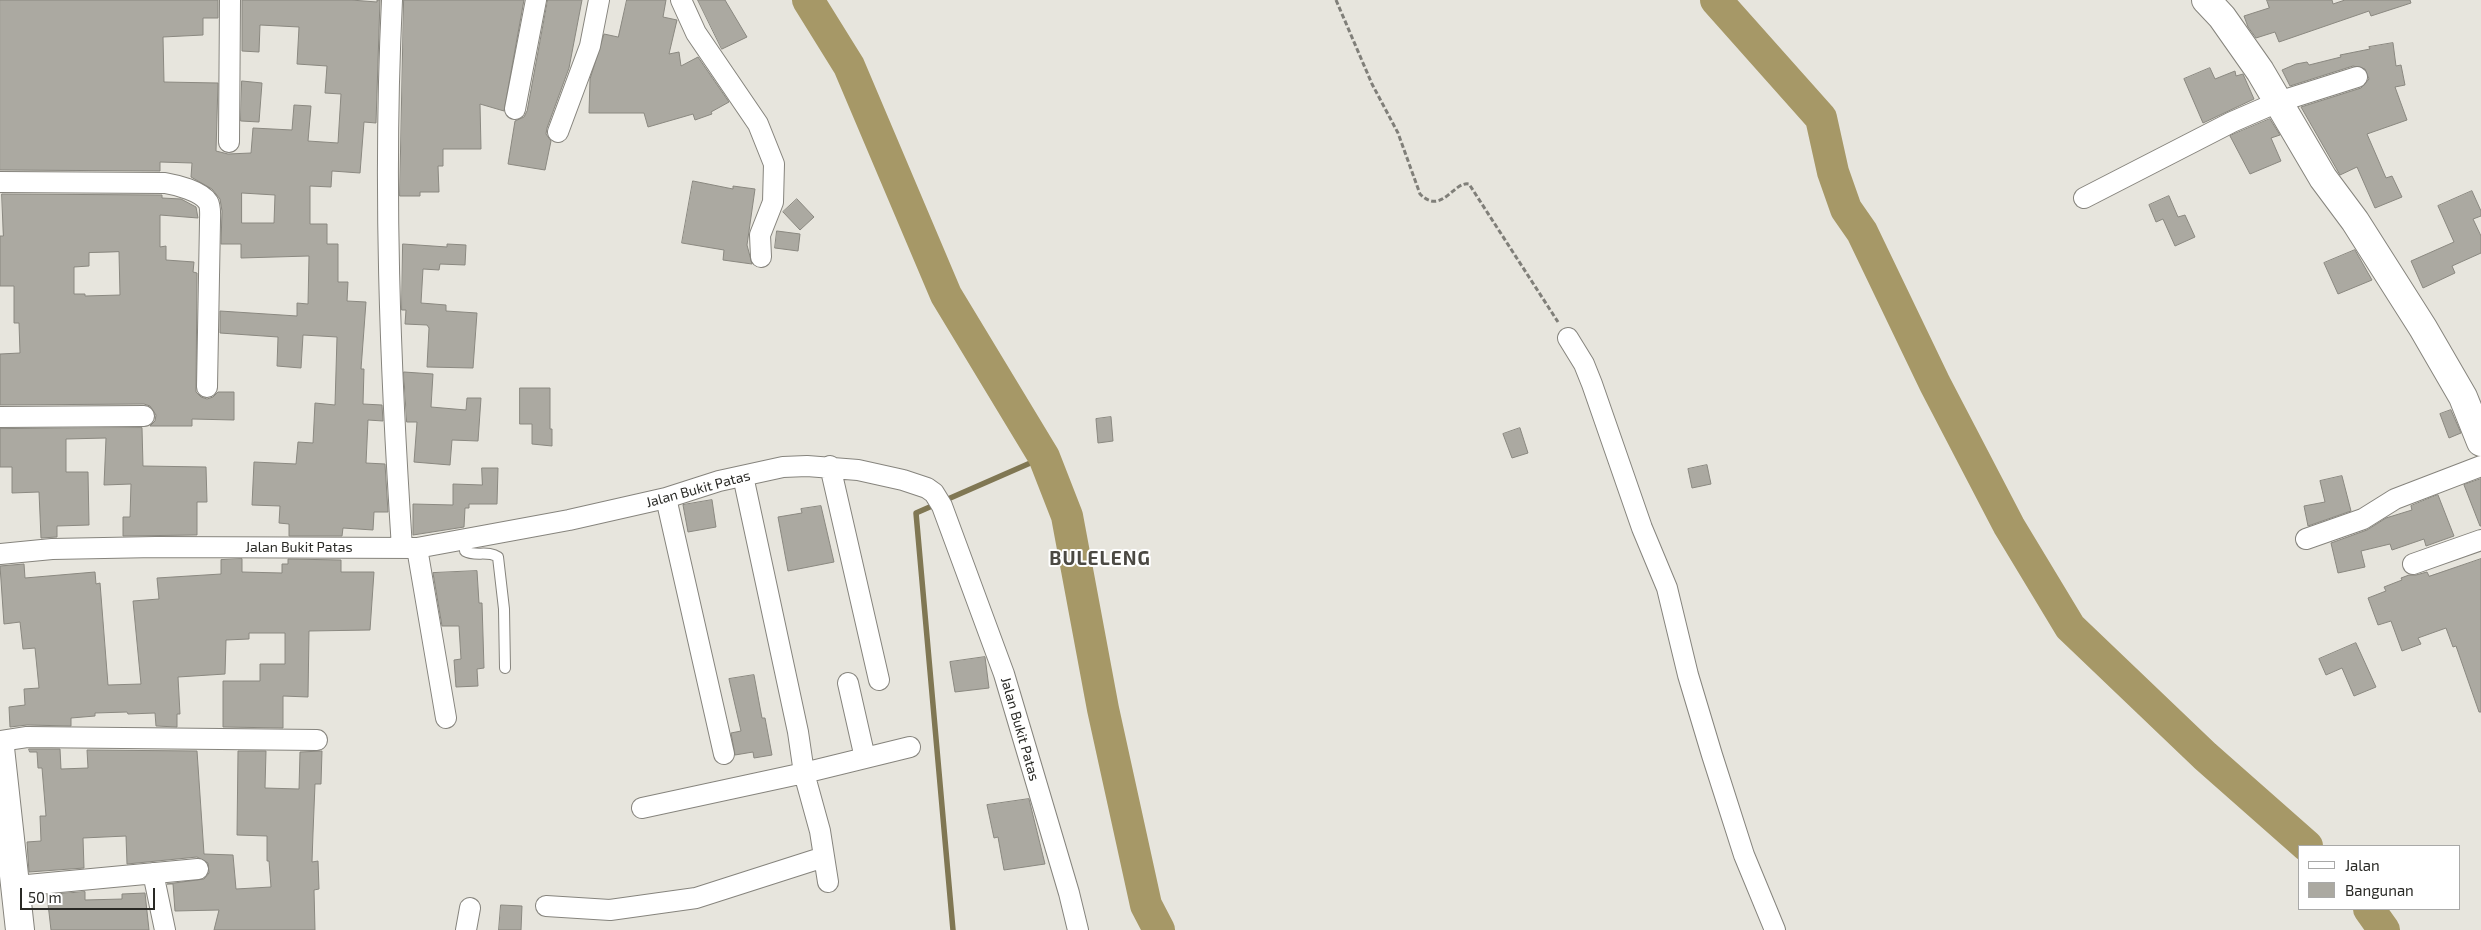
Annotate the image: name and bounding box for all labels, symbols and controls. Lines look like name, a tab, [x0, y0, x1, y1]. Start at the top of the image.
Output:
street label: Jalan Bukit Patas	[644, 467, 752, 511]
street label: Jalan Bukit Patas	[245, 539, 353, 555]
district label: BULELENG	[1048, 548, 1152, 570]
street label: Jalan Bukit Patas	[997, 675, 1043, 783]
legend	[2298, 845, 2461, 910]
text: Jalan	[2345, 856, 2380, 874]
scale bar	[22, 878, 158, 910]
text: Bangunan	[2345, 881, 2414, 899]
text: 50 m	[28, 888, 62, 906]

